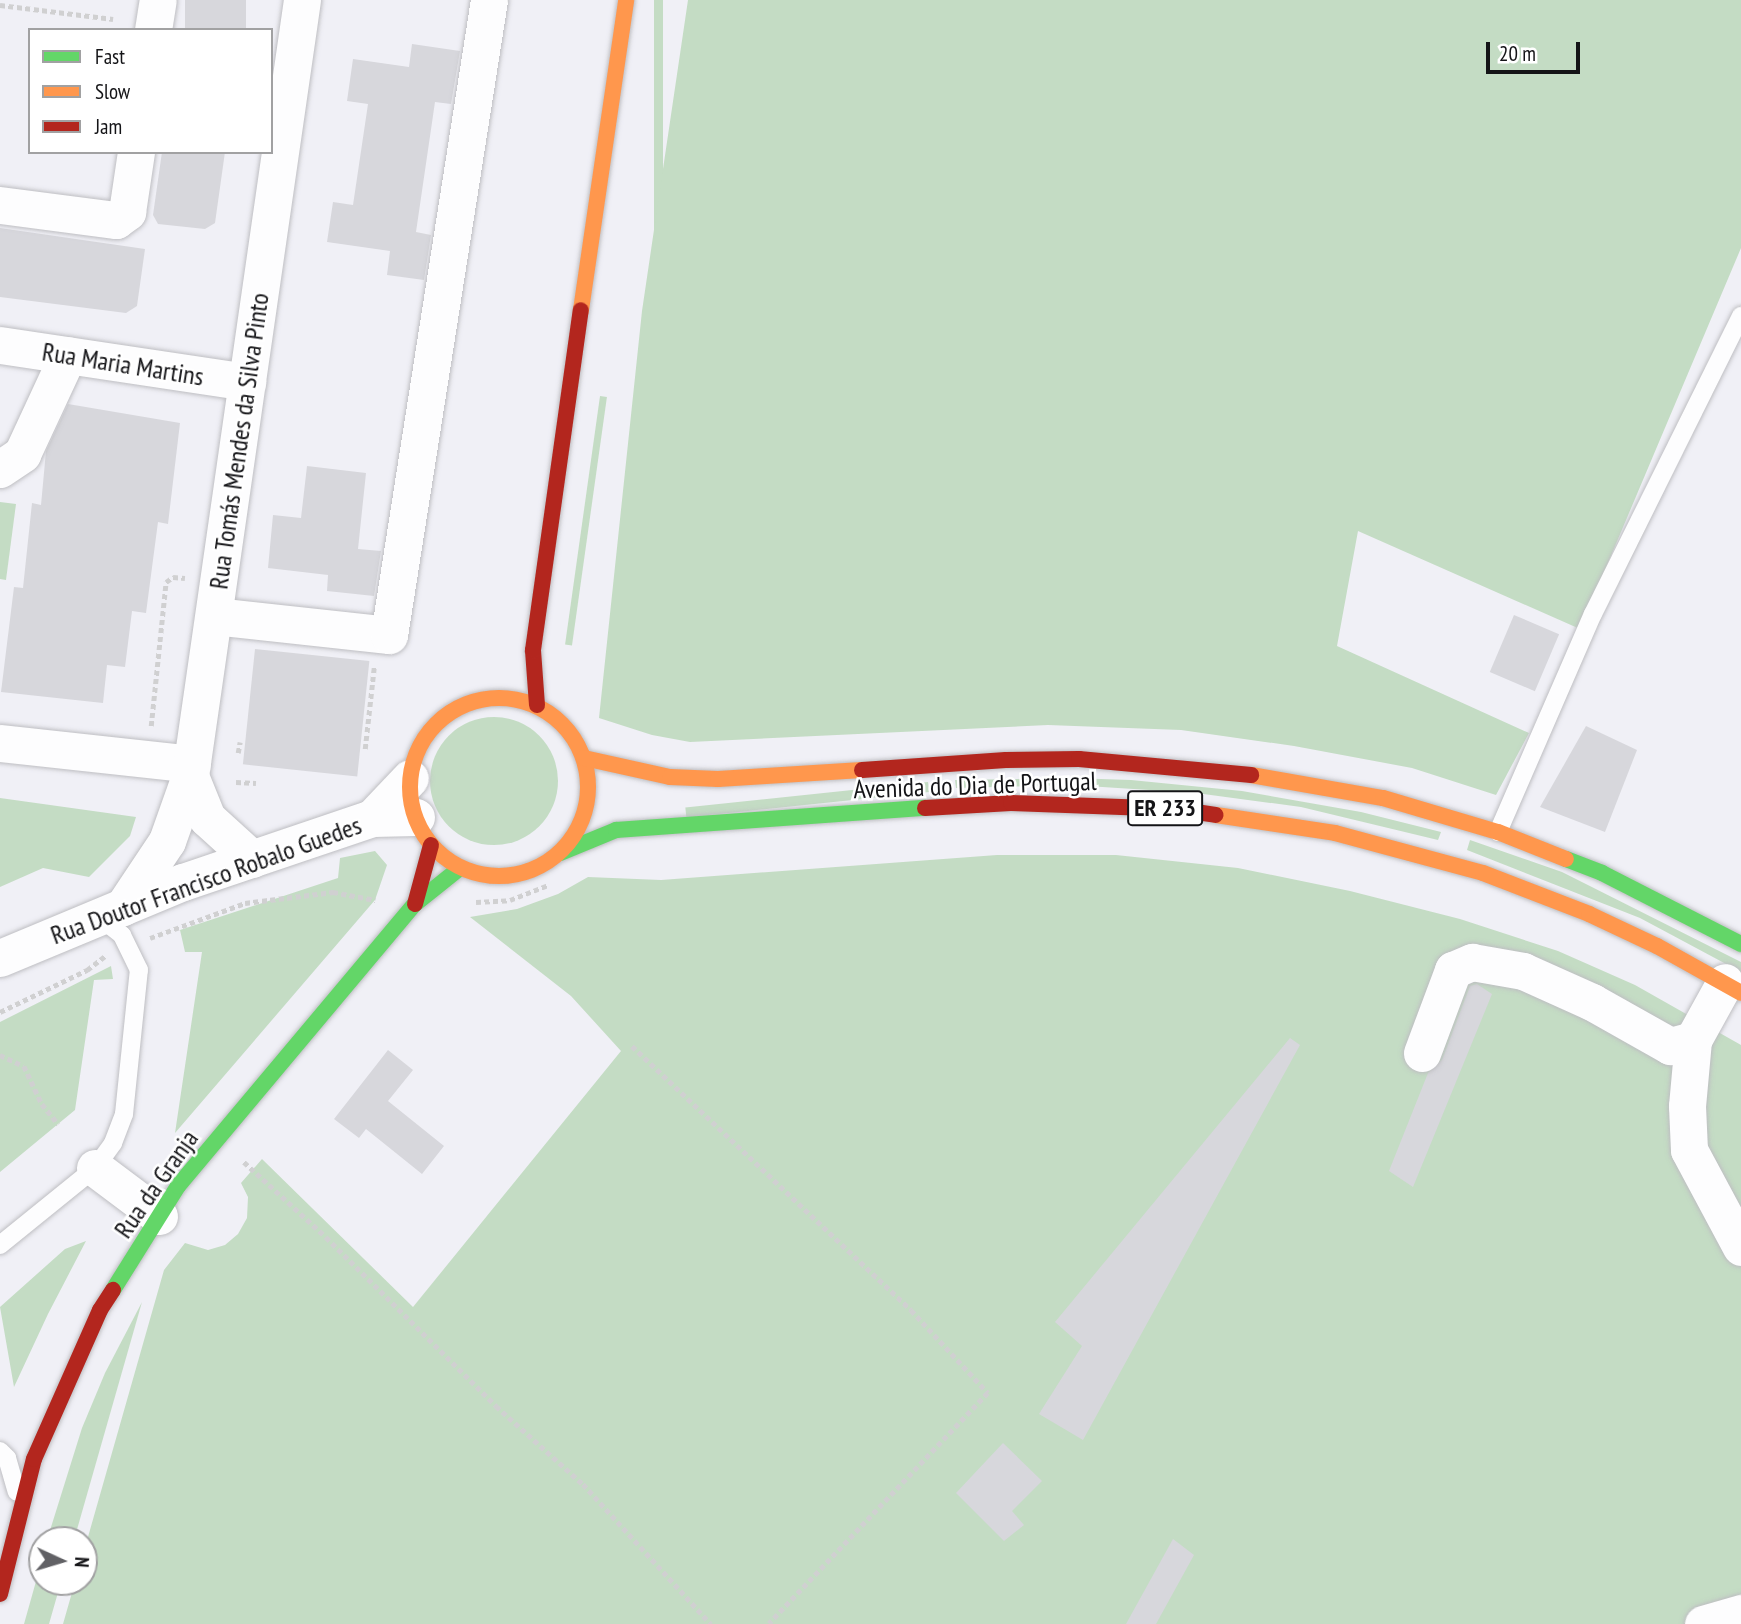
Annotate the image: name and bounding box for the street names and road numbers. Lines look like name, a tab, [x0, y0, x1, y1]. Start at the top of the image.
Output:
street label: Rua Tomás Mendes da Silva Pinto	[203, 291, 275, 591]
street label: Rua Maria Martins	[40, 336, 206, 392]
street label: Avenida do Dia de Portugal	[853, 765, 1097, 805]
road number: ER 233	[1126, 788, 1204, 828]
street label: Rua Doutor Francisco Robalo Guedes	[46, 809, 366, 951]
street label: Rua da Granja	[107, 1124, 205, 1244]

